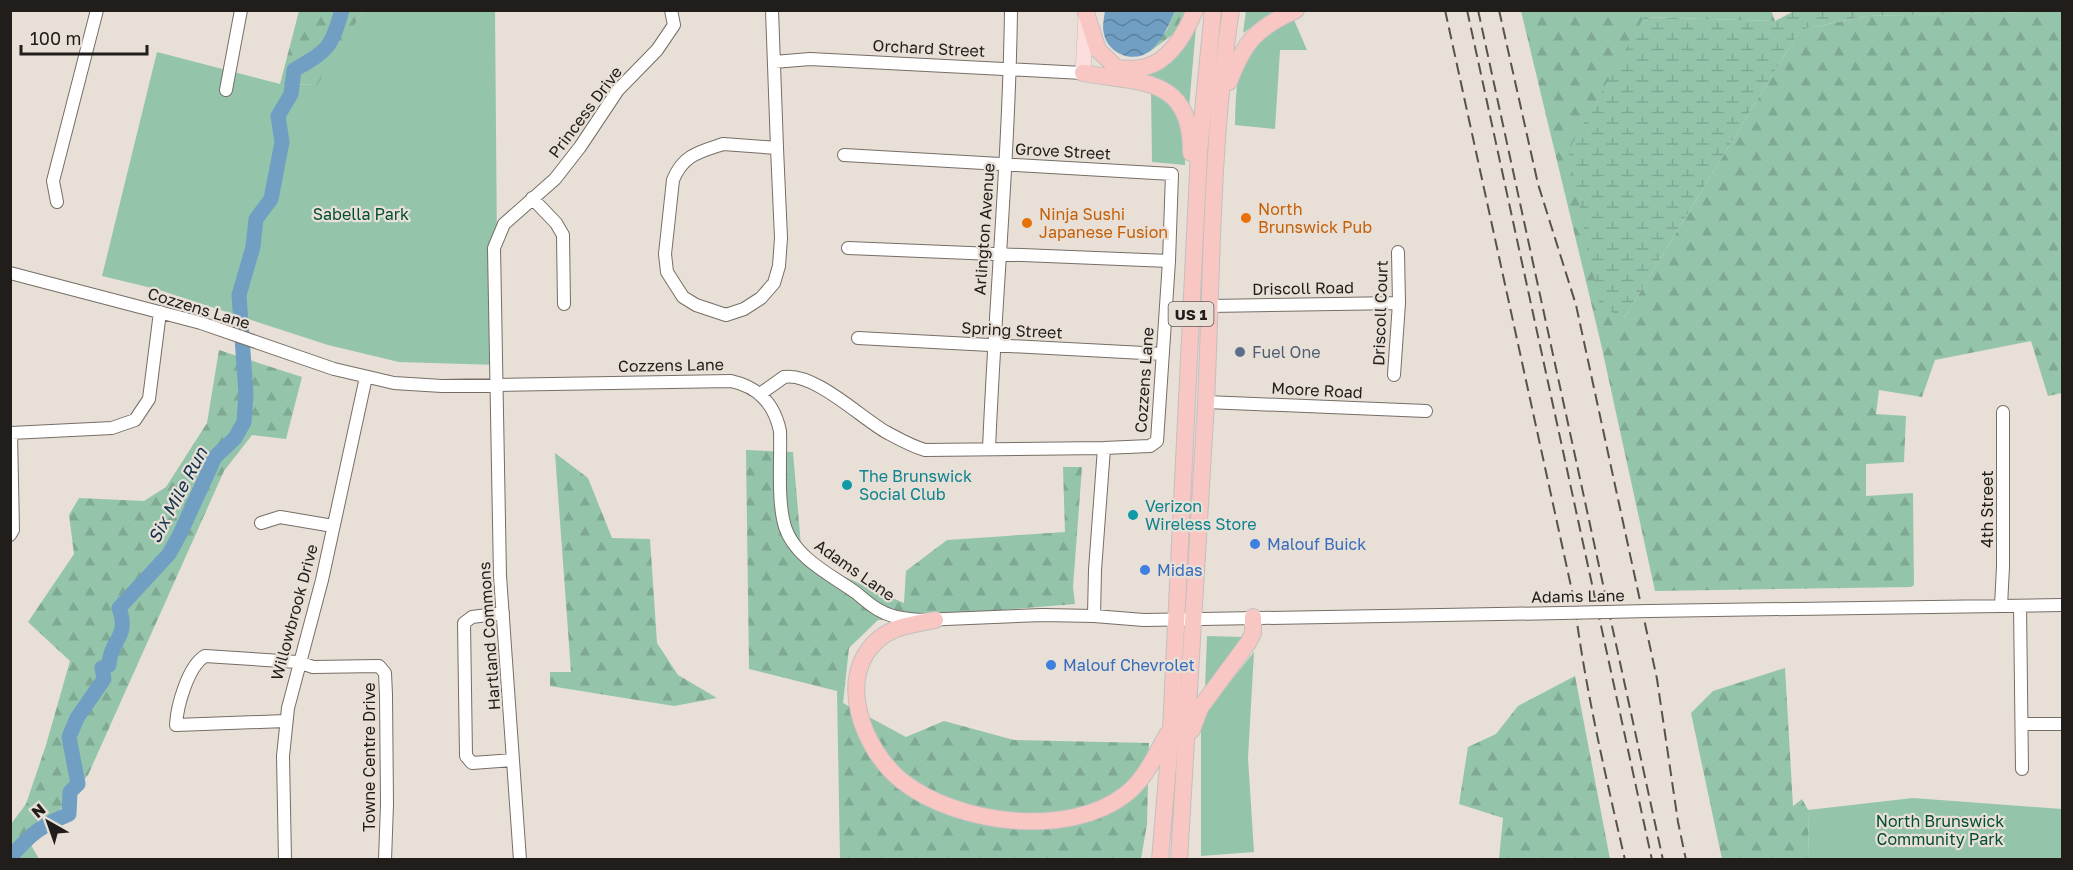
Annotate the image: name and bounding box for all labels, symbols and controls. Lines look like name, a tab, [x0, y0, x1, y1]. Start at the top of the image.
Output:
scale bar	[21, 18, 147, 56]
text: 100 m	[30, 27, 81, 49]
street label: Orchard Street	[872, 35, 986, 61]
street label: Princess Drive	[544, 62, 626, 162]
street label: Grove Street	[1015, 139, 1111, 163]
street label: Arlington Avenue	[969, 162, 999, 296]
place label: North Brunswick Pub	[1258, 199, 1372, 237]
park label: Sabella Park	[313, 204, 409, 224]
place label: Ninja Sushi Japanese Fusion	[1039, 204, 1168, 242]
marker: North Brunswick Pub	[1239, 211, 1253, 225]
marker: Ninja Sushi Japanese Fusion	[1020, 216, 1034, 230]
street label: Driscoll Court	[1368, 260, 1392, 366]
street label: Driscoll Road	[1252, 277, 1354, 299]
street label: Cozzens Lane	[145, 283, 253, 333]
road number: US 1	[1168, 302, 1214, 326]
street label: Spring Street	[961, 317, 1063, 343]
street label: Cozzens Lane	[1130, 326, 1158, 434]
place label: Fuel One	[1252, 342, 1321, 362]
marker: Fuel One	[1233, 345, 1247, 359]
street label: Cozzens Lane	[618, 354, 724, 376]
street label: Moore Road	[1271, 378, 1363, 402]
water label: Six Mile Run	[143, 442, 212, 547]
place label: The Brunswick Social Club	[859, 466, 972, 504]
street label: 4th Street	[1977, 470, 1997, 548]
marker: The Brunswick Social Club	[840, 478, 854, 492]
place label: Verizon Wireless Store	[1145, 496, 1257, 534]
marker: Verizon Wireless Store	[1126, 508, 1140, 522]
place label: Malouf Buick	[1267, 534, 1366, 554]
street label: Adams Lane	[811, 535, 899, 605]
marker: Malouf Buick	[1248, 537, 1262, 551]
street label: Willowbrook Drive	[266, 542, 322, 682]
place label: Midas	[1157, 560, 1202, 580]
street label: Hartland Commons	[474, 561, 504, 711]
marker: Midas	[1138, 563, 1152, 577]
street label: Adams Lane	[1531, 585, 1625, 607]
place label: Malouf Chevrolet	[1063, 655, 1195, 675]
marker: Malouf Chevrolet	[1044, 658, 1058, 672]
street label: Towne Centre Drive	[359, 682, 379, 832]
north arrow	[18, 792, 78, 852]
text: N	[27, 799, 49, 822]
park label: North Brunswick Community Park	[1876, 811, 2004, 849]

